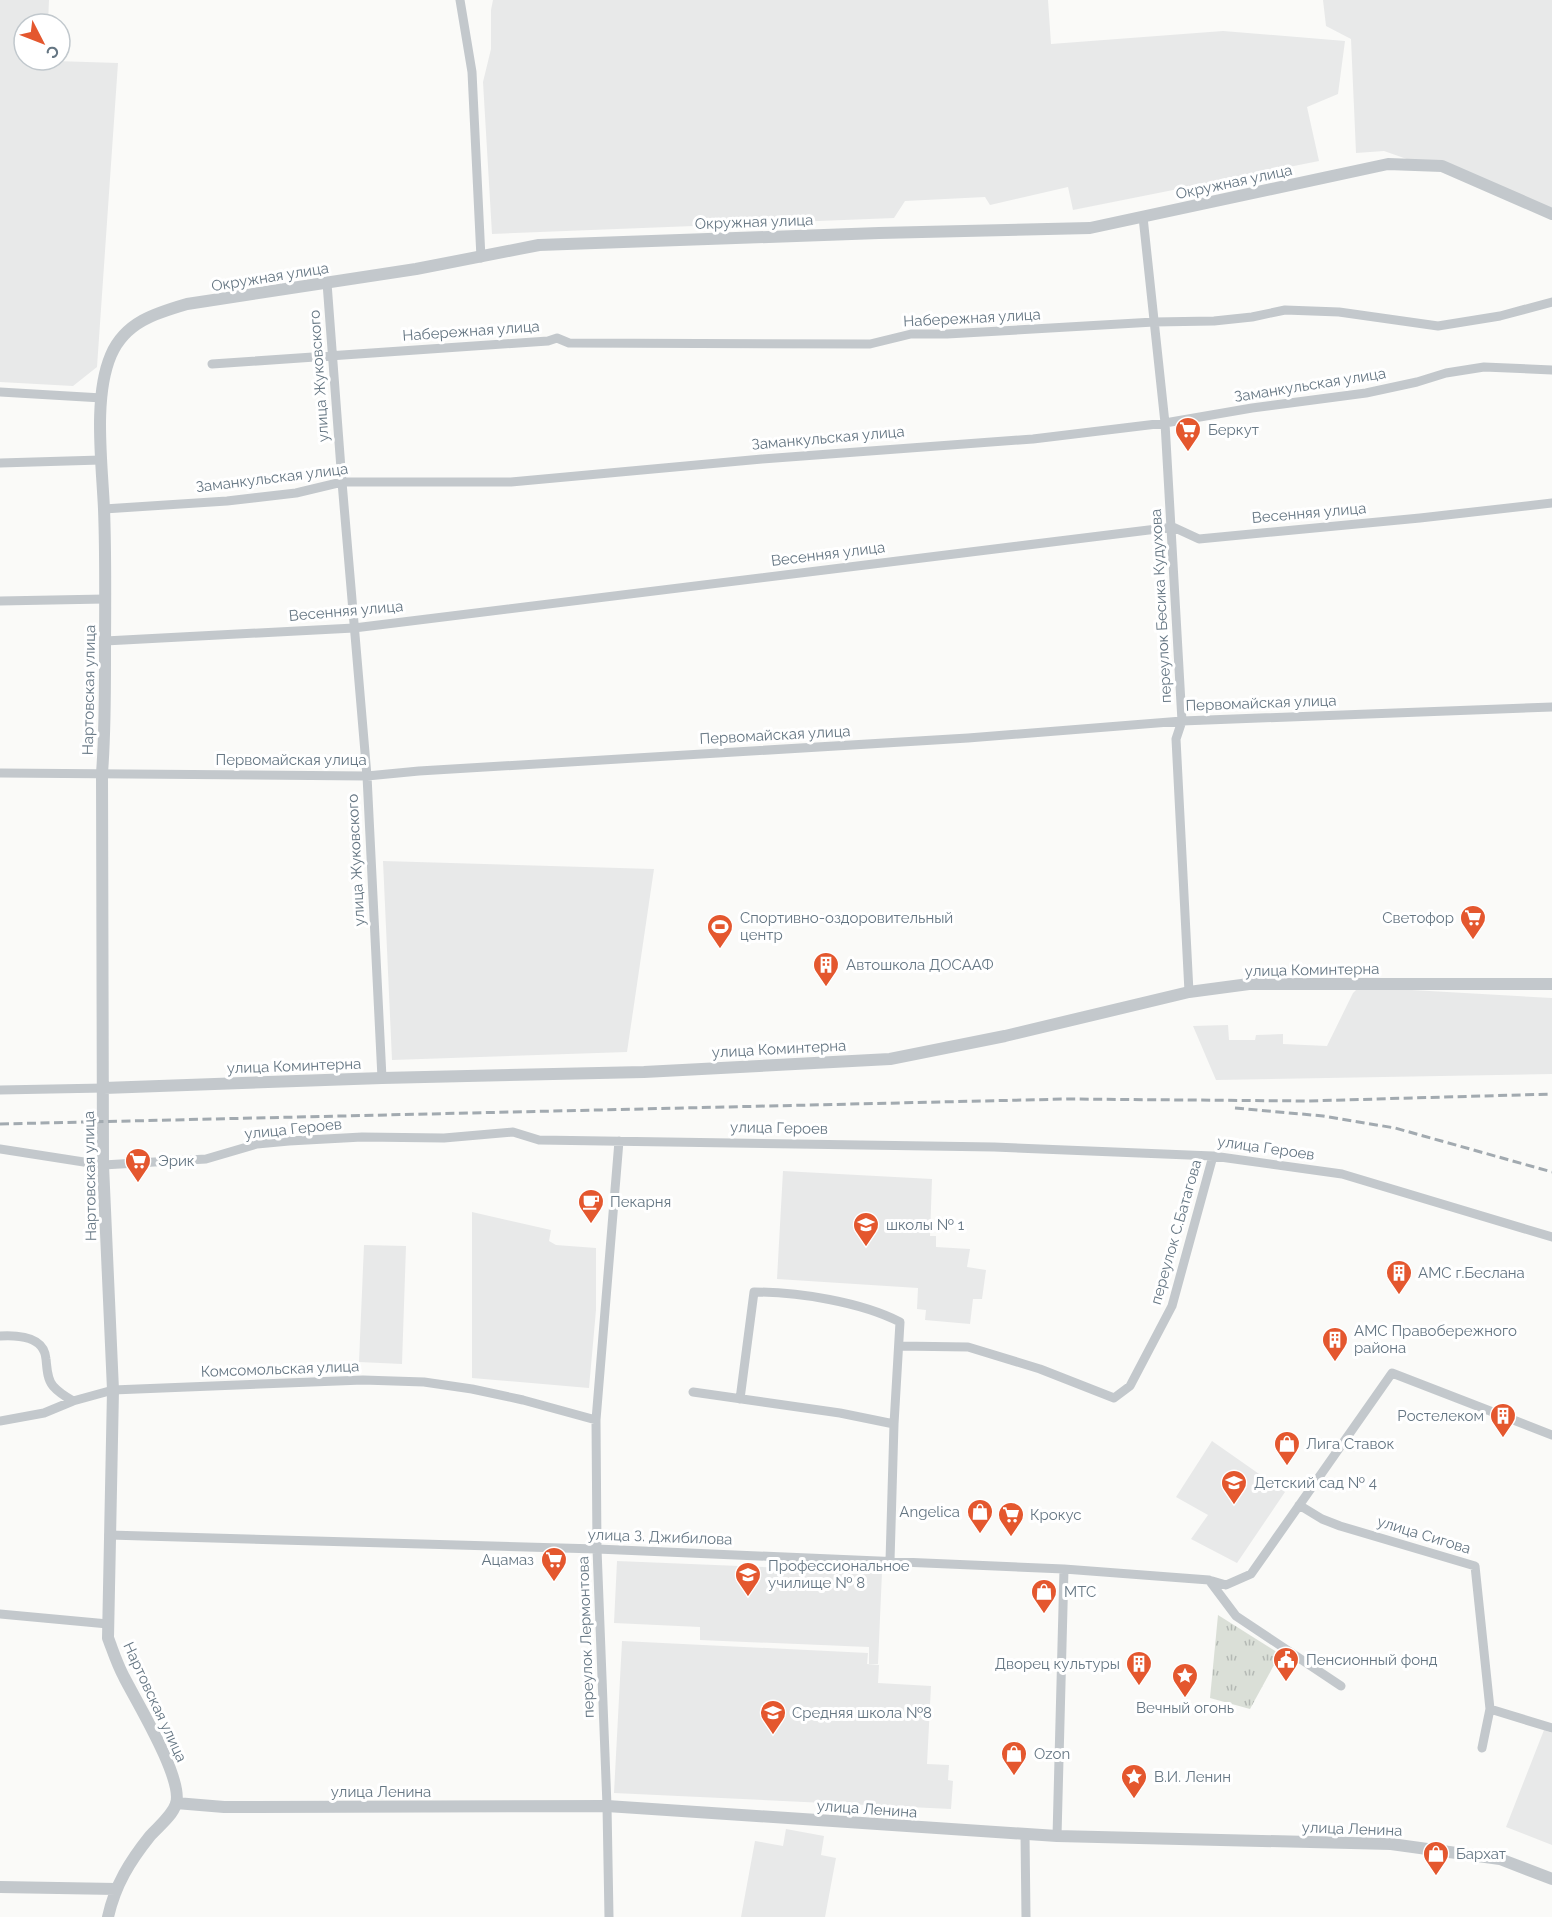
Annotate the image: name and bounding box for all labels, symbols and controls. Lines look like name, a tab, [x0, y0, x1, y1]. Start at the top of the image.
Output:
north arrow	[12, 12, 72, 72]
text: С	[42, 41, 64, 62]
street label: Окружная улица	[1174, 161, 1294, 203]
street label: Окружная улица	[694, 211, 814, 233]
street label: Окружная улица	[210, 259, 330, 295]
street label: Набережная улица	[903, 305, 1041, 331]
street label: улица Жуковского	[305, 309, 333, 443]
street label: Набережная улица	[402, 317, 540, 345]
street label: Заманкульская улица	[1233, 364, 1387, 406]
supermarket icon: Беркут	[1173, 415, 1203, 453]
place label: Беркут	[1208, 421, 1259, 439]
street label: Заманкульская улица	[751, 422, 905, 454]
street label: Заманкульская улица	[195, 460, 349, 496]
street label: Весенняя улица	[1251, 499, 1367, 527]
street label: переулок Бесика Кудухова	[1147, 508, 1175, 704]
street label: Весенняя улица	[770, 538, 886, 570]
street label: Весенняя улица	[288, 597, 404, 625]
street label: Нартовская улица	[79, 625, 99, 755]
street label: Первомайская улица	[1185, 691, 1337, 715]
street label: Первомайская улица	[699, 722, 851, 748]
street label: Первомайская улица	[215, 751, 367, 769]
street label: улица Жуковского	[344, 793, 368, 927]
supermarket icon: Светофор	[1458, 903, 1488, 941]
place label: Спортивно-оздоровительный центр	[740, 909, 953, 944]
place label: Светофор	[1382, 909, 1454, 927]
sports icon: Спортивно-оздоровительный центр	[705, 912, 735, 950]
building icon: Автошкола ДОСААФ	[811, 950, 841, 988]
place label: Автошкола ДОСААФ	[846, 956, 994, 974]
street label: улица Коминтерна	[1245, 960, 1379, 980]
street label: улица Коминтерна	[711, 1036, 847, 1062]
street label: улица Коминтерна	[226, 1055, 362, 1077]
street label: Нартовская улица	[80, 1111, 100, 1241]
street label: улица Героев	[243, 1115, 343, 1143]
street label: улица Героев	[730, 1118, 828, 1138]
street label: улица Героев	[1216, 1132, 1316, 1164]
supermarket icon: Эрик	[123, 1146, 153, 1184]
place label: Эрик	[158, 1152, 195, 1170]
street label: переулок С.Батагова	[1147, 1158, 1205, 1306]
cafe icon: Пекарня	[576, 1187, 606, 1225]
place label: Пекарня	[610, 1193, 671, 1211]
school or university icon: школы № 1	[851, 1210, 881, 1248]
place label: школы № 1	[886, 1216, 965, 1234]
building icon: АМС г.Беслана	[1384, 1258, 1414, 1296]
place label: АМС г.Беслана	[1418, 1264, 1525, 1282]
place label: АМС Правобережного района	[1354, 1322, 1517, 1357]
building icon: АМС Правобережного района	[1320, 1325, 1350, 1363]
street label: Комсомольская улица	[200, 1357, 360, 1381]
building icon: Ростелеком	[1488, 1401, 1518, 1439]
place label: Ростелеком	[1397, 1407, 1484, 1425]
shop icon: Лига Ставок	[1272, 1429, 1302, 1467]
place label: Лига Ставок	[1306, 1435, 1394, 1453]
school or university icon: Детский сад № 4	[1219, 1468, 1249, 1506]
place label: Детский сад № 4	[1254, 1474, 1377, 1492]
shop icon: Angelica	[965, 1497, 995, 1535]
supermarket icon: Крокус	[996, 1500, 1026, 1538]
place label: Angelica	[899, 1503, 960, 1521]
place label: Крокус	[1030, 1506, 1082, 1524]
street label: улица Сигова	[1375, 1512, 1473, 1558]
street label: улица З. Джибилова	[587, 1525, 733, 1549]
supermarket icon: Ацамаз	[539, 1545, 569, 1583]
place label: Ацамаз	[481, 1551, 534, 1569]
street label: переулок Лермонтова	[574, 1556, 598, 1718]
place label: Профессиональное училище № 8	[768, 1557, 910, 1592]
school or university icon: Профессиональное училище № 8	[733, 1560, 763, 1598]
shop icon: МТС	[1029, 1577, 1059, 1615]
place label: МТС	[1064, 1583, 1096, 1601]
street label: Нартовская улица	[119, 1639, 191, 1765]
public building icon: Пенсионный фонд	[1271, 1645, 1301, 1683]
building icon: Дворец культуры	[1124, 1649, 1154, 1687]
place label: Пенсионный фонд	[1306, 1651, 1438, 1669]
place label: Дворец культуры	[995, 1655, 1120, 1673]
place icon: Вечный огонь	[1170, 1661, 1200, 1699]
school or university icon: Средняя школа №8	[758, 1698, 788, 1736]
place label: Вечный огонь	[1136, 1699, 1234, 1717]
place label: Средняя школа №8	[792, 1704, 932, 1722]
shop icon: Ozon	[999, 1739, 1029, 1777]
place label: Ozon	[1034, 1745, 1070, 1763]
place icon: В.И. Ленин	[1119, 1762, 1149, 1800]
place label: В.И. Ленин	[1154, 1768, 1231, 1786]
street label: улица Ленина	[331, 1783, 431, 1801]
street label: улица Ленина	[816, 1797, 918, 1821]
street label: улица Ленина	[1301, 1818, 1403, 1840]
shop icon: Бархат	[1421, 1839, 1451, 1877]
place label: Бархат	[1456, 1845, 1506, 1863]

